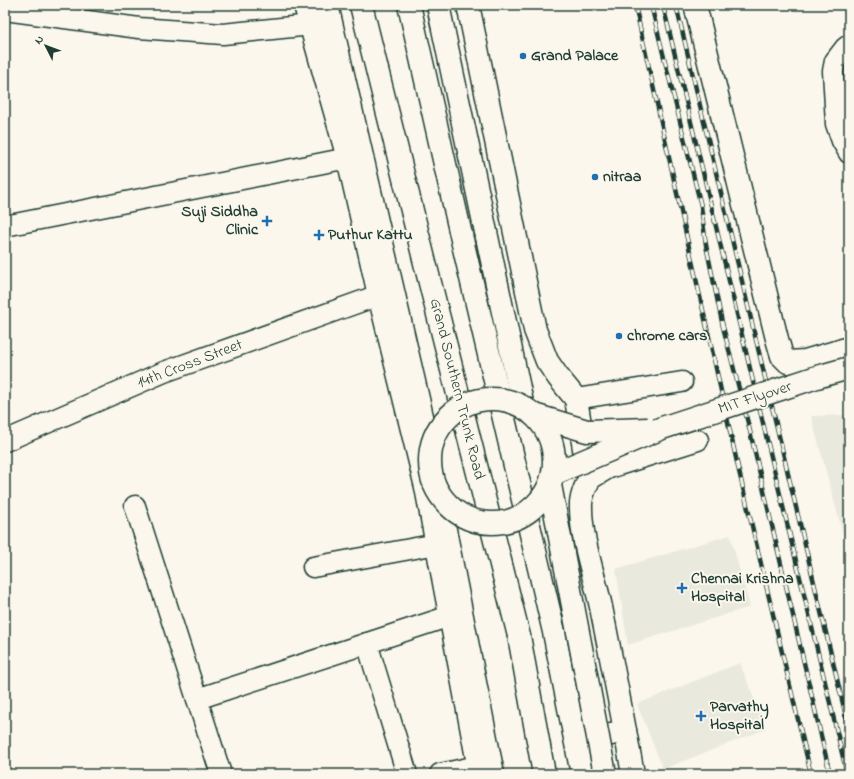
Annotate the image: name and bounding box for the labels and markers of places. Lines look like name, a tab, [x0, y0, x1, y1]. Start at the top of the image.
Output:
place label: Grand Palace	[531, 44, 619, 68]
marker: Grand Palace	[518, 51, 528, 61]
place label: nitraa	[603, 165, 642, 189]
marker: nitraa	[590, 172, 600, 182]
place label: Suji Siddha Clinic	[181, 200, 259, 242]
marker: Suji Siddha Clinic	[261, 215, 273, 227]
place label: Puthur Kattu	[328, 223, 413, 247]
marker: Puthur Kattu	[313, 229, 325, 241]
place label: chrome cars	[627, 324, 707, 348]
marker: chrome cars	[614, 331, 624, 341]
place label: Chennai Krishna Hospital	[691, 567, 794, 609]
marker: Chennai Krishna Hospital	[676, 582, 688, 594]
place label: Parvathy Hospital	[710, 695, 769, 737]
marker: Parvathy Hospital	[695, 710, 707, 722]

